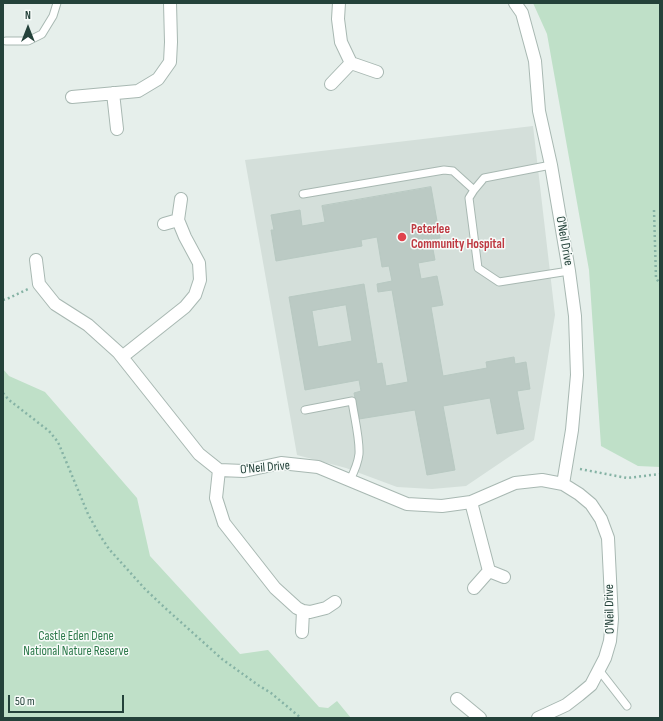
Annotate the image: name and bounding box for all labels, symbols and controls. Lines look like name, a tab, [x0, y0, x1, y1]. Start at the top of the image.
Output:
north arrow	[8, 8, 48, 48]
text: N	[25, 9, 31, 22]
street label: O'Neil Drive	[552, 215, 576, 267]
place label: Peterlee Community Hospital	[411, 222, 505, 253]
marker: Peterlee Community Hospital	[396, 231, 408, 243]
street label: O'Neil Drive	[239, 458, 291, 478]
street label: O'Neil Drive	[602, 584, 618, 634]
park label: Castle Eden Dene National Nature Reserve	[23, 629, 129, 660]
scale bar	[10, 687, 126, 713]
text: 50 m	[15, 694, 35, 709]

